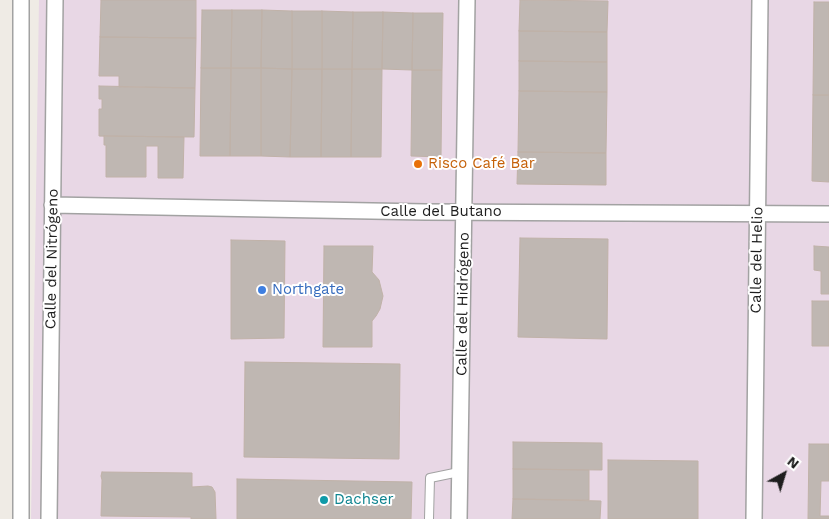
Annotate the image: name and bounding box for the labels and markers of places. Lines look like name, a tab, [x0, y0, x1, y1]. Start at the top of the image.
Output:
place label: Risco Café Bar	[428, 155, 535, 173]
marker: Risco Café Bar	[412, 158, 424, 170]
place label: Northgate	[272, 281, 344, 299]
marker: Northgate	[256, 284, 268, 296]
place label: Dachser	[334, 491, 394, 509]
marker: Dachser	[318, 494, 330, 506]

